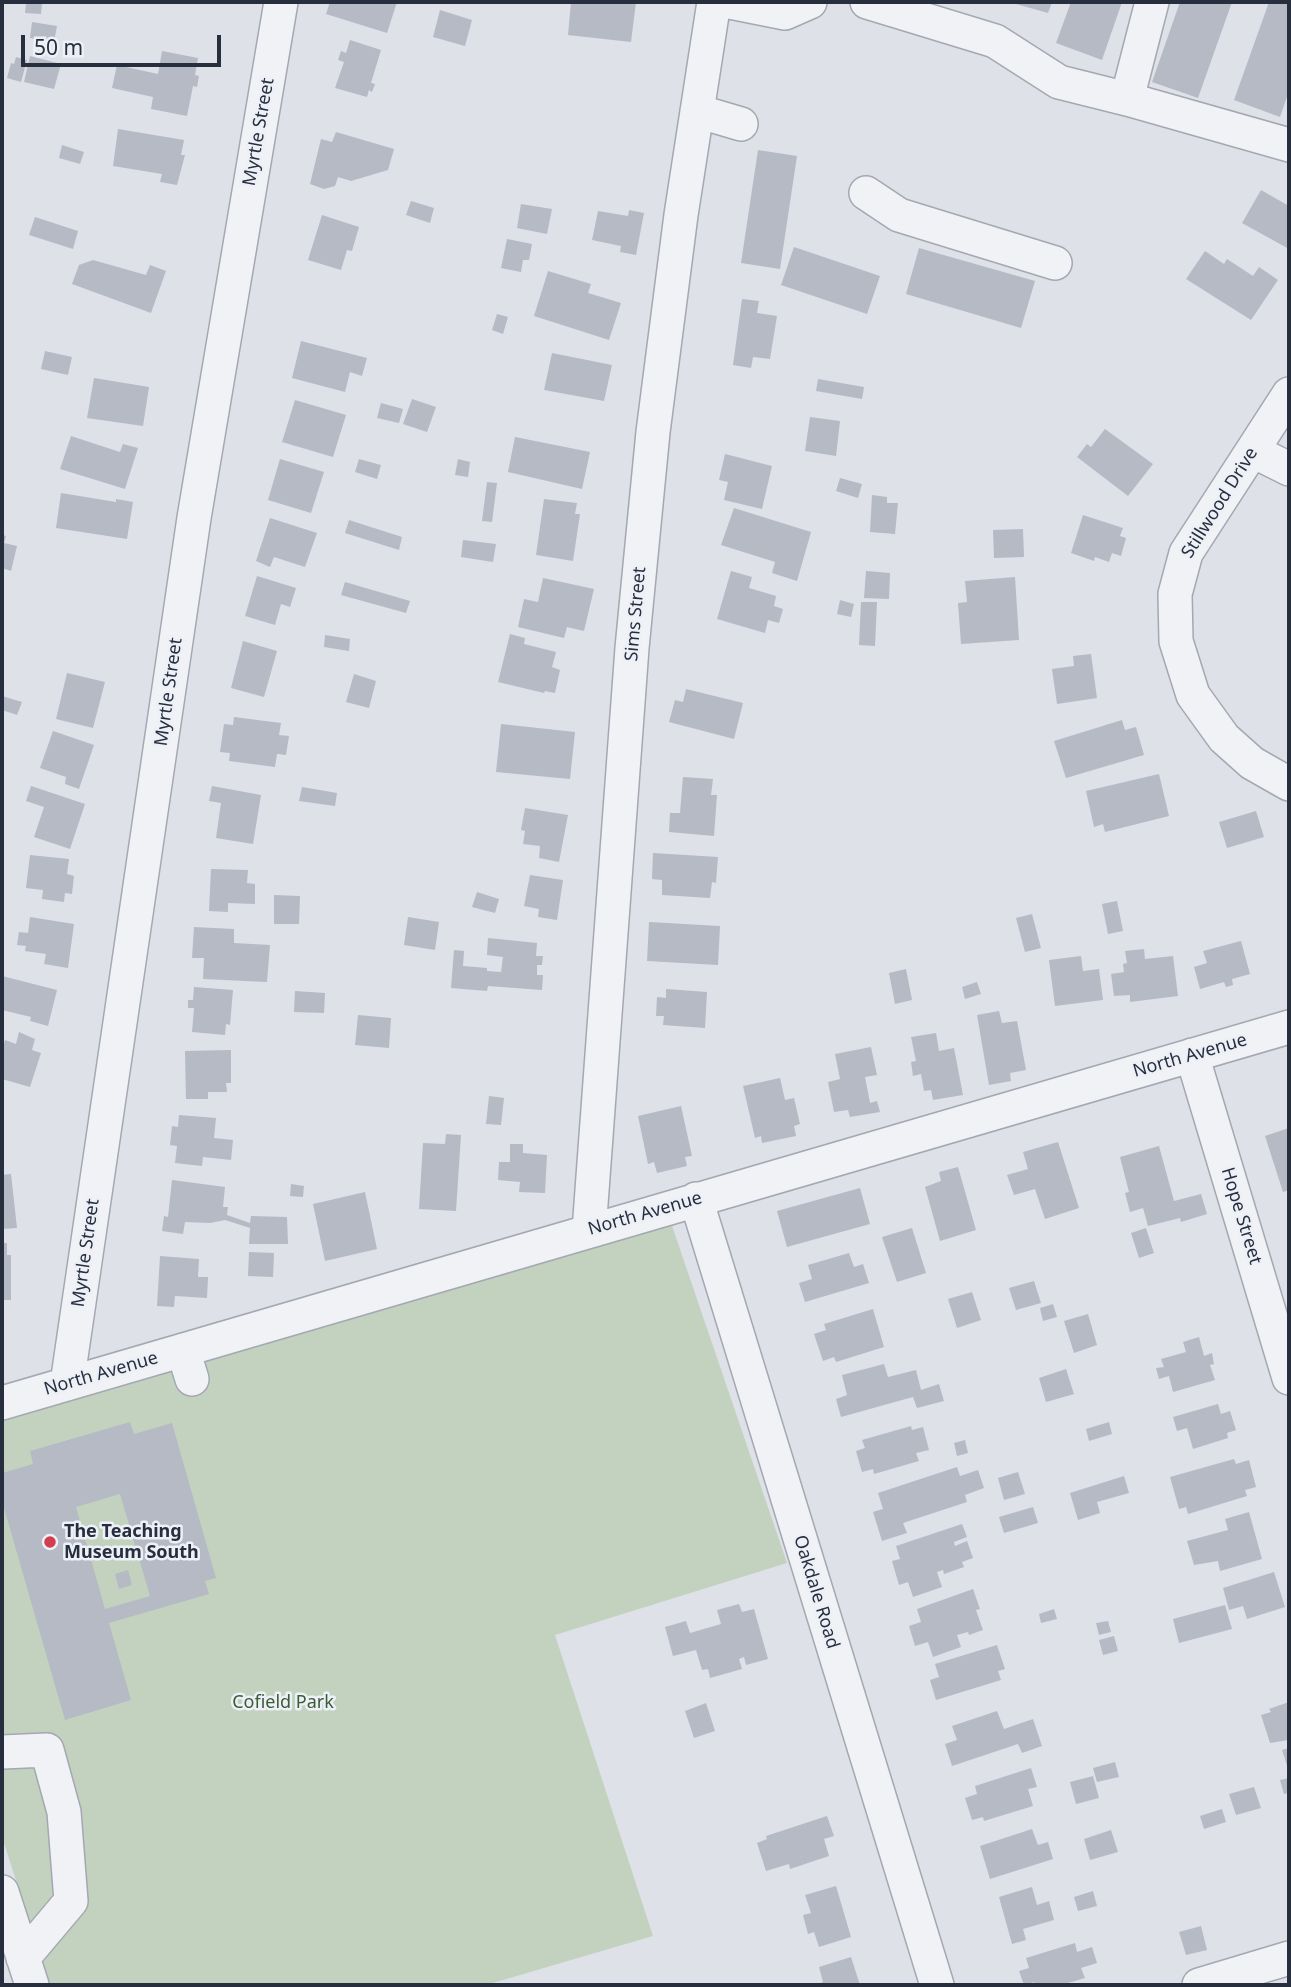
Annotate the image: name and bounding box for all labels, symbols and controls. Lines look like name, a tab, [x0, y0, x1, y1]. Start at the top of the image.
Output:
scale bar	[24, 21, 224, 65]
text: 50 m	[34, 33, 83, 61]
street label: Myrtle Street	[239, 76, 279, 188]
street label: Stillwood Drive	[1177, 444, 1263, 562]
street label: Sims Street	[621, 566, 651, 662]
street label: Myrtle Street	[151, 636, 187, 748]
street label: North Avenue	[1131, 1029, 1249, 1083]
street label: Hope Street	[1216, 1165, 1266, 1267]
street label: North Avenue	[586, 1187, 704, 1241]
street label: Myrtle Street	[68, 1197, 104, 1309]
street label: North Avenue	[42, 1347, 160, 1401]
place label: The Teaching Museum South	[64, 1521, 199, 1564]
street label: Oakdale Road	[788, 1533, 844, 1651]
marker: The Teaching Museum South	[42, 1534, 58, 1550]
park label: Cofield Park	[232, 1692, 334, 1714]

